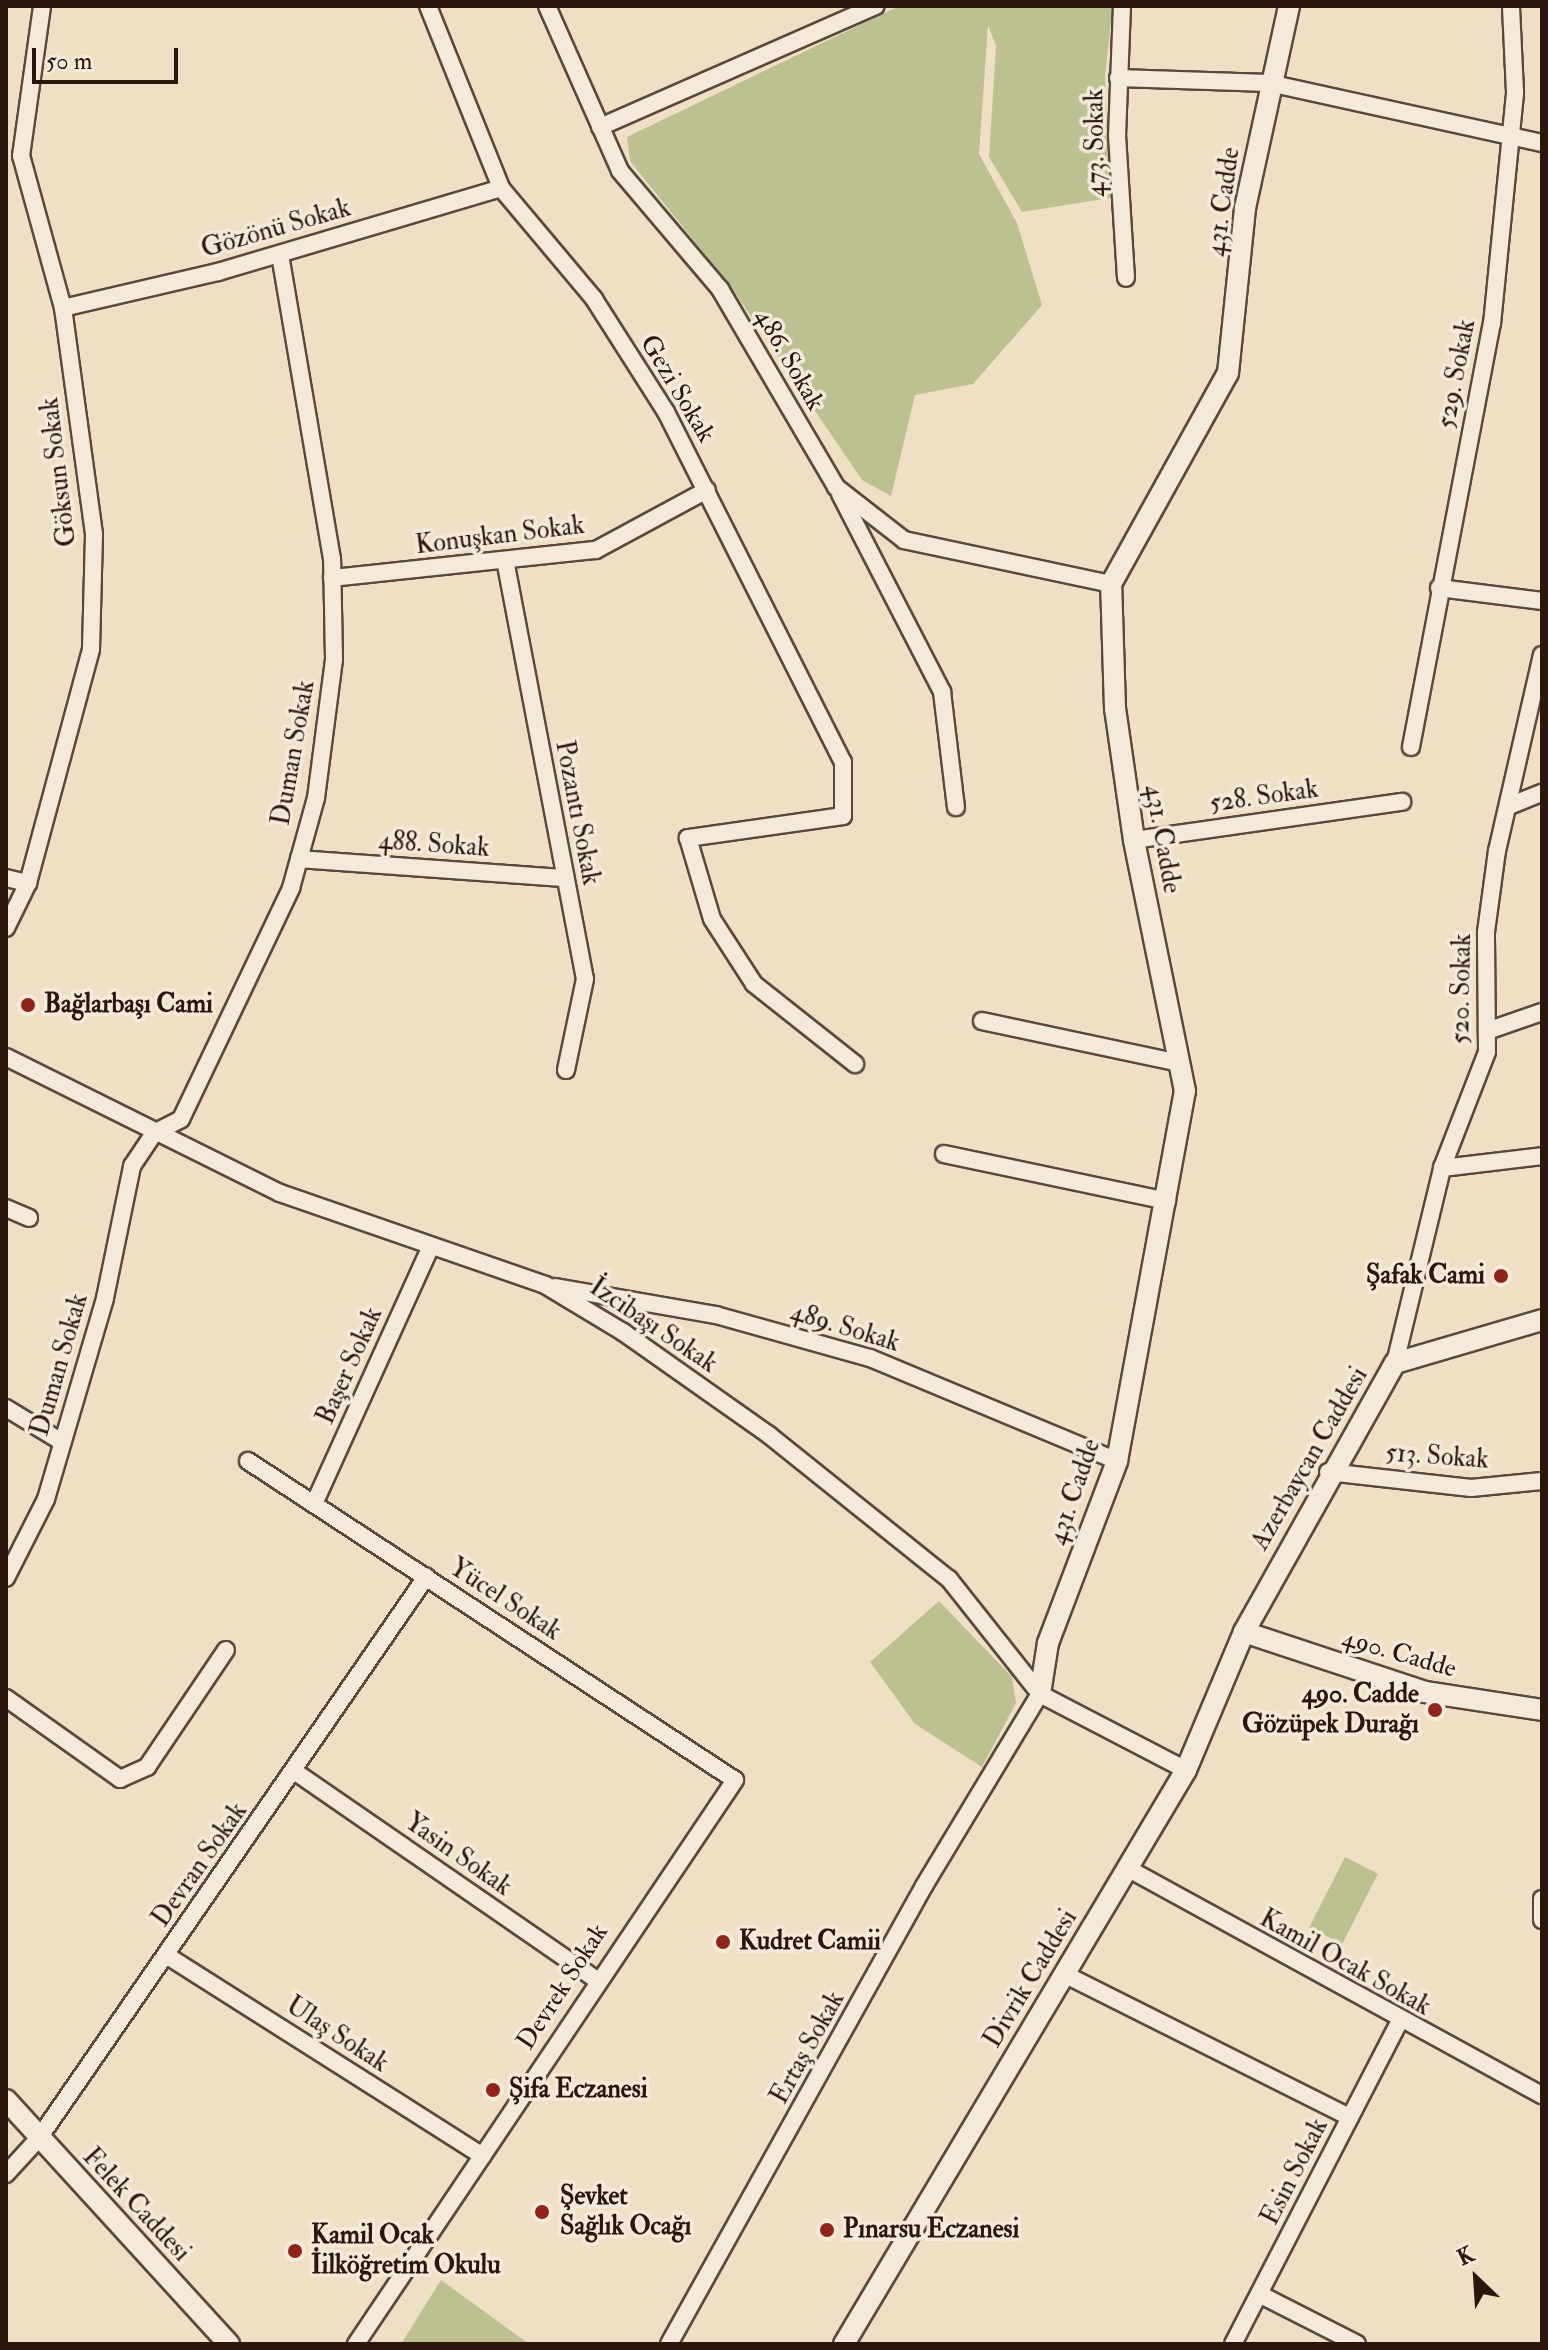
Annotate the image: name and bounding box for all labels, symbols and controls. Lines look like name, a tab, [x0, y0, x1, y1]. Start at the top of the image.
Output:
scale bar	[36, 32, 182, 82]
text: 50 m	[46, 46, 92, 77]
street label: 473. Sokak	[1079, 89, 1113, 197]
street label: 431. Cadde	[1201, 145, 1247, 259]
street label: Gözönü Sokak	[198, 193, 354, 265]
street label: 486. Sokak	[747, 304, 831, 416]
street label: 529. Sokak	[1431, 317, 1483, 431]
street label: Gezi Sokak	[633, 330, 721, 448]
street label: Göksun Sokak	[34, 396, 84, 548]
street label: Konuşkan Sokak	[414, 510, 586, 562]
street label: Duman Sokak	[266, 678, 322, 828]
street label: Pozantı Sokak	[548, 738, 606, 888]
street label: 528. Sokak	[1208, 774, 1320, 820]
street label: 431. Cadde	[1137, 782, 1187, 896]
street label: 488. Sokak	[377, 826, 491, 864]
street label: 520. Sokak	[1445, 933, 1479, 1045]
place label: Bağlarbaşı Cami	[44, 989, 213, 1021]
marker: Bağlarbaşı Cami	[19, 996, 37, 1014]
place label: Şafak Cami	[1366, 1260, 1485, 1292]
marker: Şafak Cami	[1492, 1267, 1510, 1285]
street label: İzcibaşı Sokak	[583, 1272, 723, 1380]
street label: Duman Sokak	[25, 1290, 95, 1440]
street label: 489. Sokak	[787, 1297, 903, 1359]
street label: Başer Sokak	[310, 1303, 390, 1429]
street label: Azerbaycan Caddesi	[1245, 1362, 1375, 1556]
street label: 431. Cadde	[1042, 1435, 1108, 1549]
street label: 513. Sokak	[1384, 1438, 1490, 1476]
street label: Yücel Sokak	[443, 1552, 567, 1648]
street label: 490. Cadde	[1338, 1623, 1460, 1685]
place label: 490. Cadde Gözüpek Durağı	[1242, 1679, 1419, 1740]
marker: 490. Cadde Gözüpek Durağı	[1426, 1701, 1444, 1719]
street label: Devran Sokak	[146, 1797, 254, 1933]
street label: Yasin Sokak	[399, 1807, 517, 1903]
street label: Kamil Ocak Sokak	[1254, 1903, 1436, 2023]
street label: Divrik Caddesi	[978, 1904, 1084, 2054]
street label: Devrek Sokak	[511, 1918, 615, 2056]
place label: Kudret Camii	[739, 1926, 881, 1958]
marker: Kudret Camii	[714, 1933, 732, 1951]
street label: Ertaş Sokak	[764, 1986, 852, 2110]
street label: Ulaş Sokak	[280, 1990, 394, 2080]
place label: Şifa Eczanesi	[509, 2074, 648, 2106]
marker: Şifa Eczanesi	[484, 2081, 502, 2099]
street label: Esin Sokak	[1255, 2113, 1335, 2231]
street label: Felek Caddesi	[76, 2142, 196, 2268]
place label: Şevket Sağlık Ocağı	[560, 2181, 692, 2242]
marker: Şevket Sağlık Ocağı	[531, 2201, 553, 2223]
place label: Pınarsu Eczanesi	[843, 2214, 1019, 2246]
place label: Kamil Ocak İilköğretim Okulu	[311, 2220, 501, 2282]
marker: Pınarsu Eczanesi	[818, 2221, 836, 2239]
north arrow	[1436, 2238, 1516, 2318]
text: K	[1453, 2240, 1479, 2272]
marker: Kamil Ocak İilköğretim Okulu	[286, 2242, 304, 2260]

